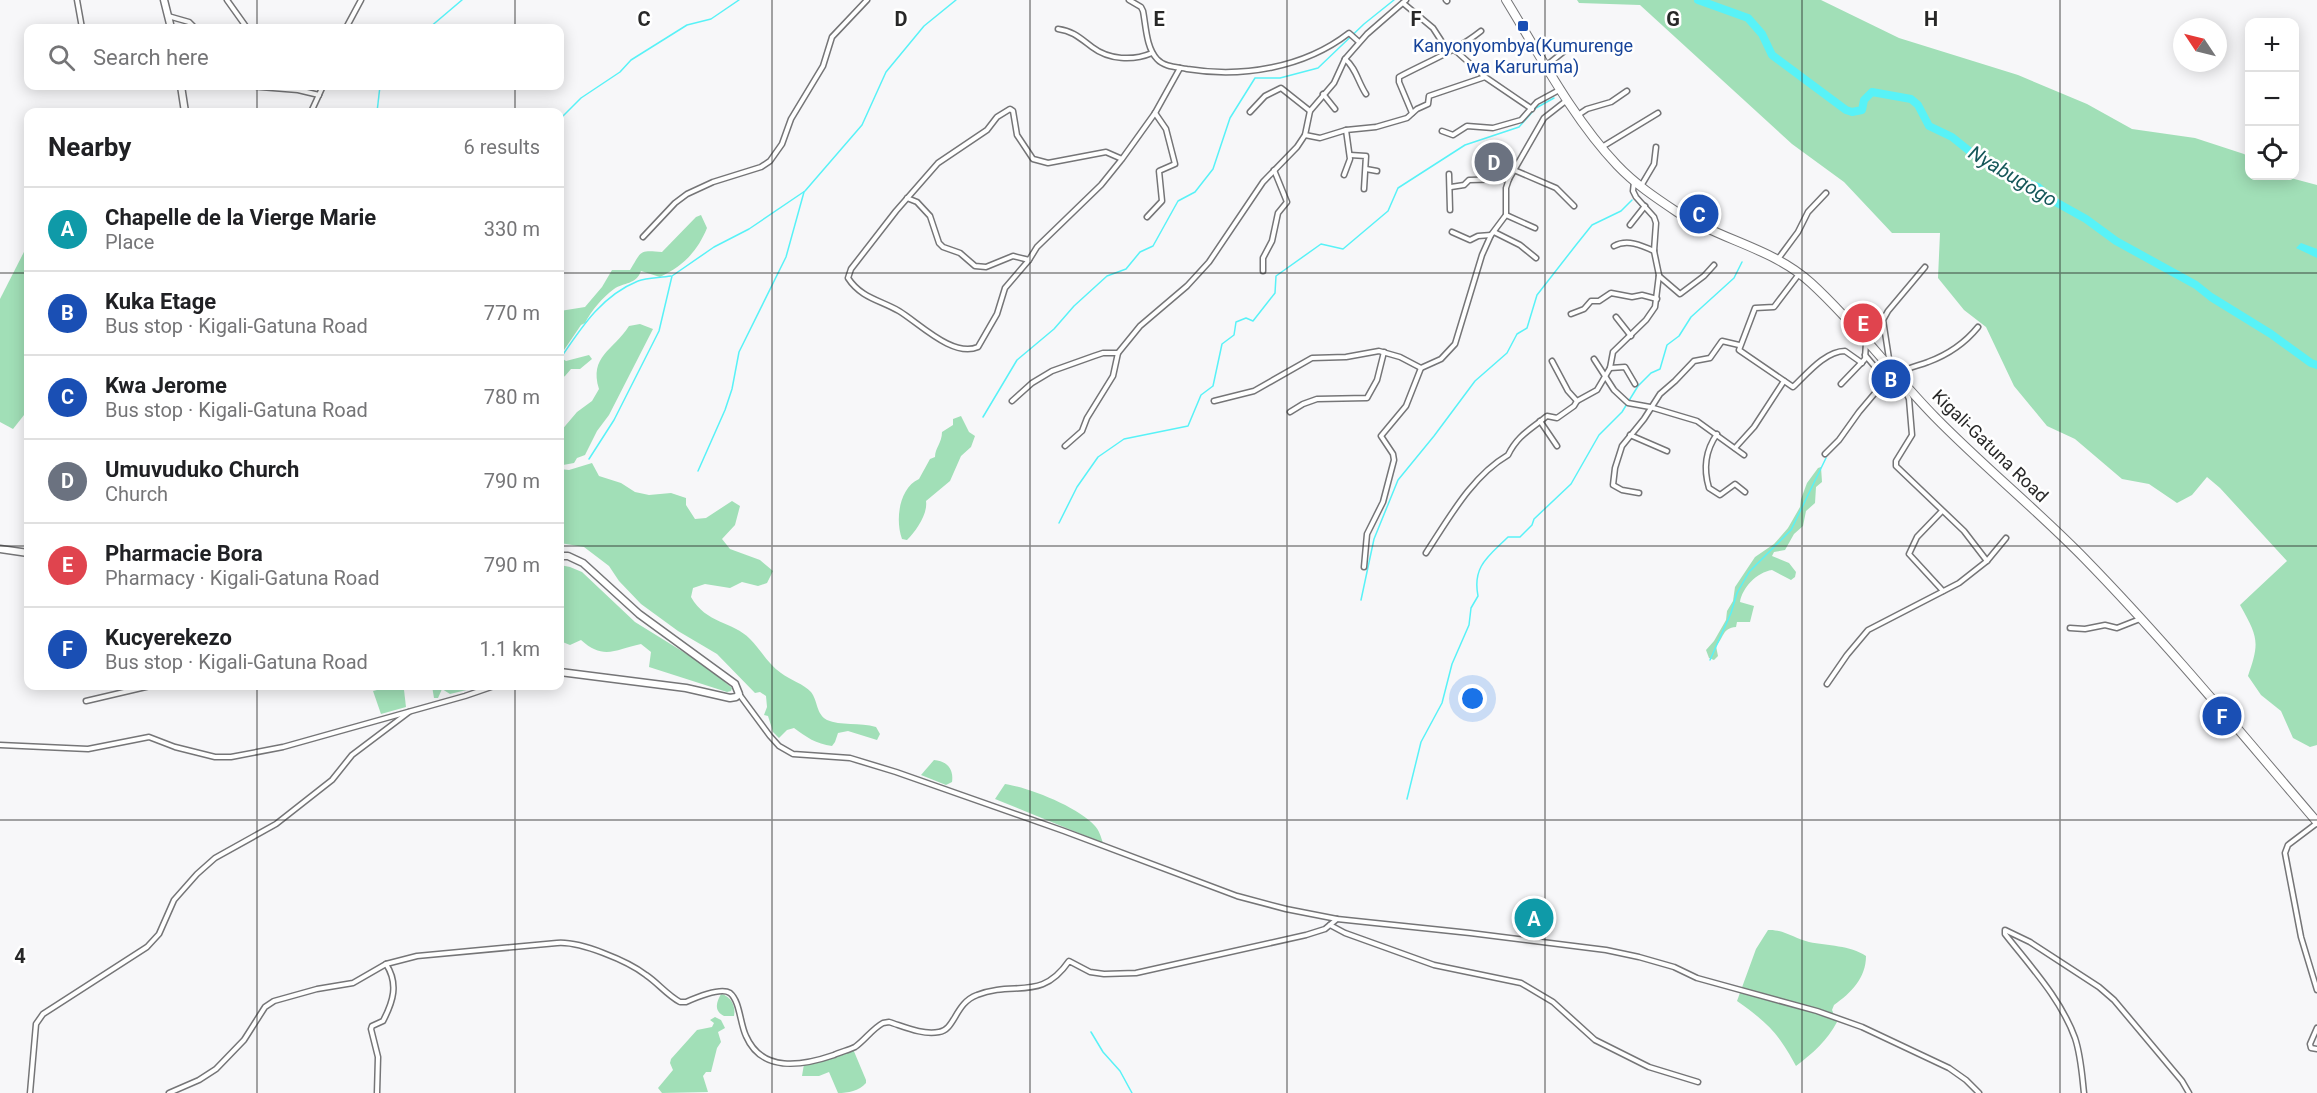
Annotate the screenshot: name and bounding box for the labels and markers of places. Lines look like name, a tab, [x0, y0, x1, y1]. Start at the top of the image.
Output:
marker: Kanyonyombya(Kumurenge wa Karuruma)	[1516, 19, 1530, 33]
place label: Kanyonyombya(Kumurenge wa Karuruma)	[1413, 35, 1633, 78]
pin: D	[1474, 140, 1514, 184]
pin: C	[1680, 192, 1718, 236]
pin: E	[1844, 300, 1882, 346]
pin: B	[1872, 356, 1910, 401]
pin: F	[2202, 694, 2242, 738]
pin: A	[1514, 896, 1553, 940]

